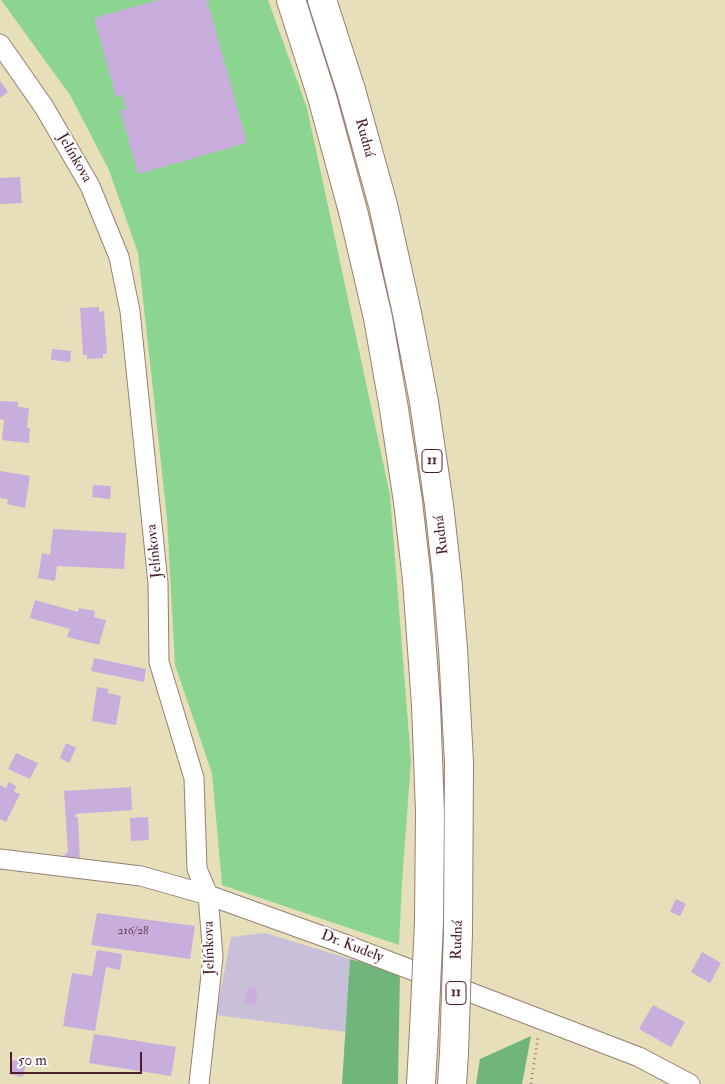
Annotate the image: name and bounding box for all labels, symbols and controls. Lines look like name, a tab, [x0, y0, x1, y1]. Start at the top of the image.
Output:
street label: Rudná	[350, 117, 378, 159]
street label: Jelínkova	[53, 130, 95, 186]
road number: 11	[422, 450, 442, 472]
street label: Rudná	[431, 514, 453, 556]
street label: Jelínkova	[143, 523, 167, 579]
street label: Rudná	[448, 920, 468, 960]
street label: Jelínkova	[201, 921, 219, 975]
house number: 216/28	[117, 924, 149, 938]
street label: Dr. Kudely	[318, 927, 386, 967]
road number: 11	[446, 981, 466, 1004]
scale bar	[12, 1042, 145, 1074]
text: 50 m	[18, 1051, 47, 1070]

